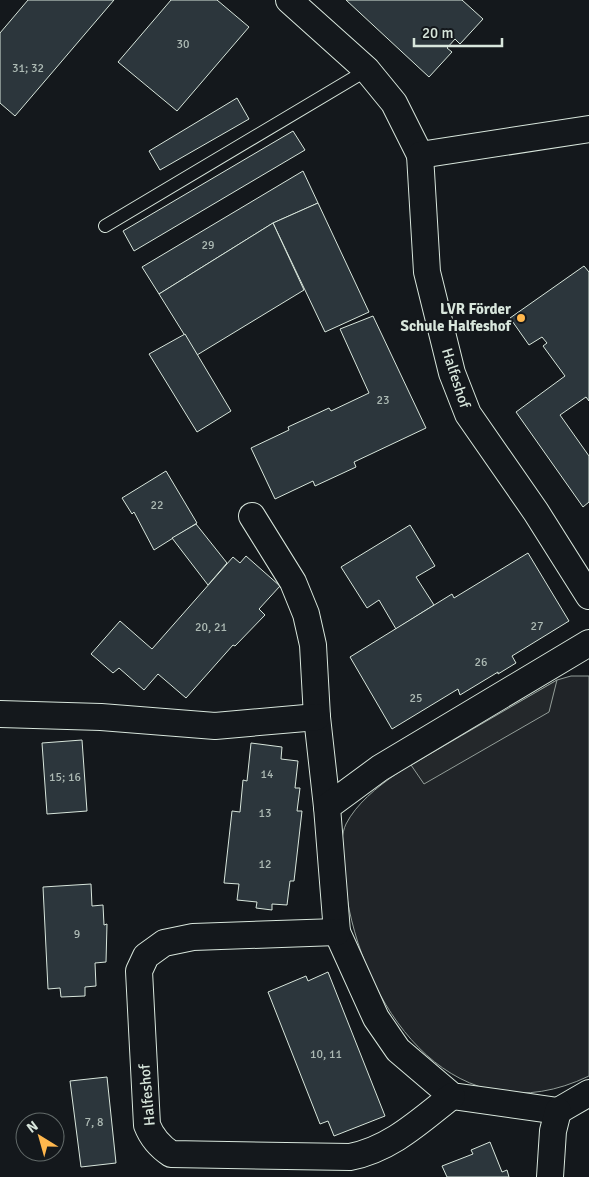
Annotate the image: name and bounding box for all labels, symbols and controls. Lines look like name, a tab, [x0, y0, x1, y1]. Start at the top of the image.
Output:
scale bar	[414, 15, 502, 47]
text: 20 m	[422, 24, 453, 42]
house number: 30	[177, 37, 189, 52]
house number: 31; 32	[12, 61, 44, 76]
house number: 29	[202, 238, 214, 253]
place label: LVR Förder Schule Halfeshof	[401, 300, 513, 335]
marker: LVR Förder Schule Halfeshof	[515, 312, 527, 324]
street label: Halfeshof	[438, 346, 474, 411]
house number: 23	[377, 393, 389, 408]
house number: 22	[151, 498, 163, 513]
house number: 27	[531, 619, 543, 634]
house number: 20, 21	[195, 620, 227, 635]
house number: 26	[475, 655, 487, 670]
house number: 25	[410, 691, 422, 706]
house number: 14	[261, 767, 274, 782]
house number: 15; 16	[49, 770, 81, 785]
house number: 13	[259, 806, 271, 821]
house number: 12	[259, 857, 271, 872]
house number: 9	[74, 927, 80, 942]
house number: 10, 11	[310, 1047, 342, 1062]
street label: Halfeshof	[135, 1062, 159, 1127]
north arrow	[15, 1112, 65, 1162]
house number: 7, 8	[85, 1115, 103, 1130]
text: N	[23, 1117, 41, 1137]

